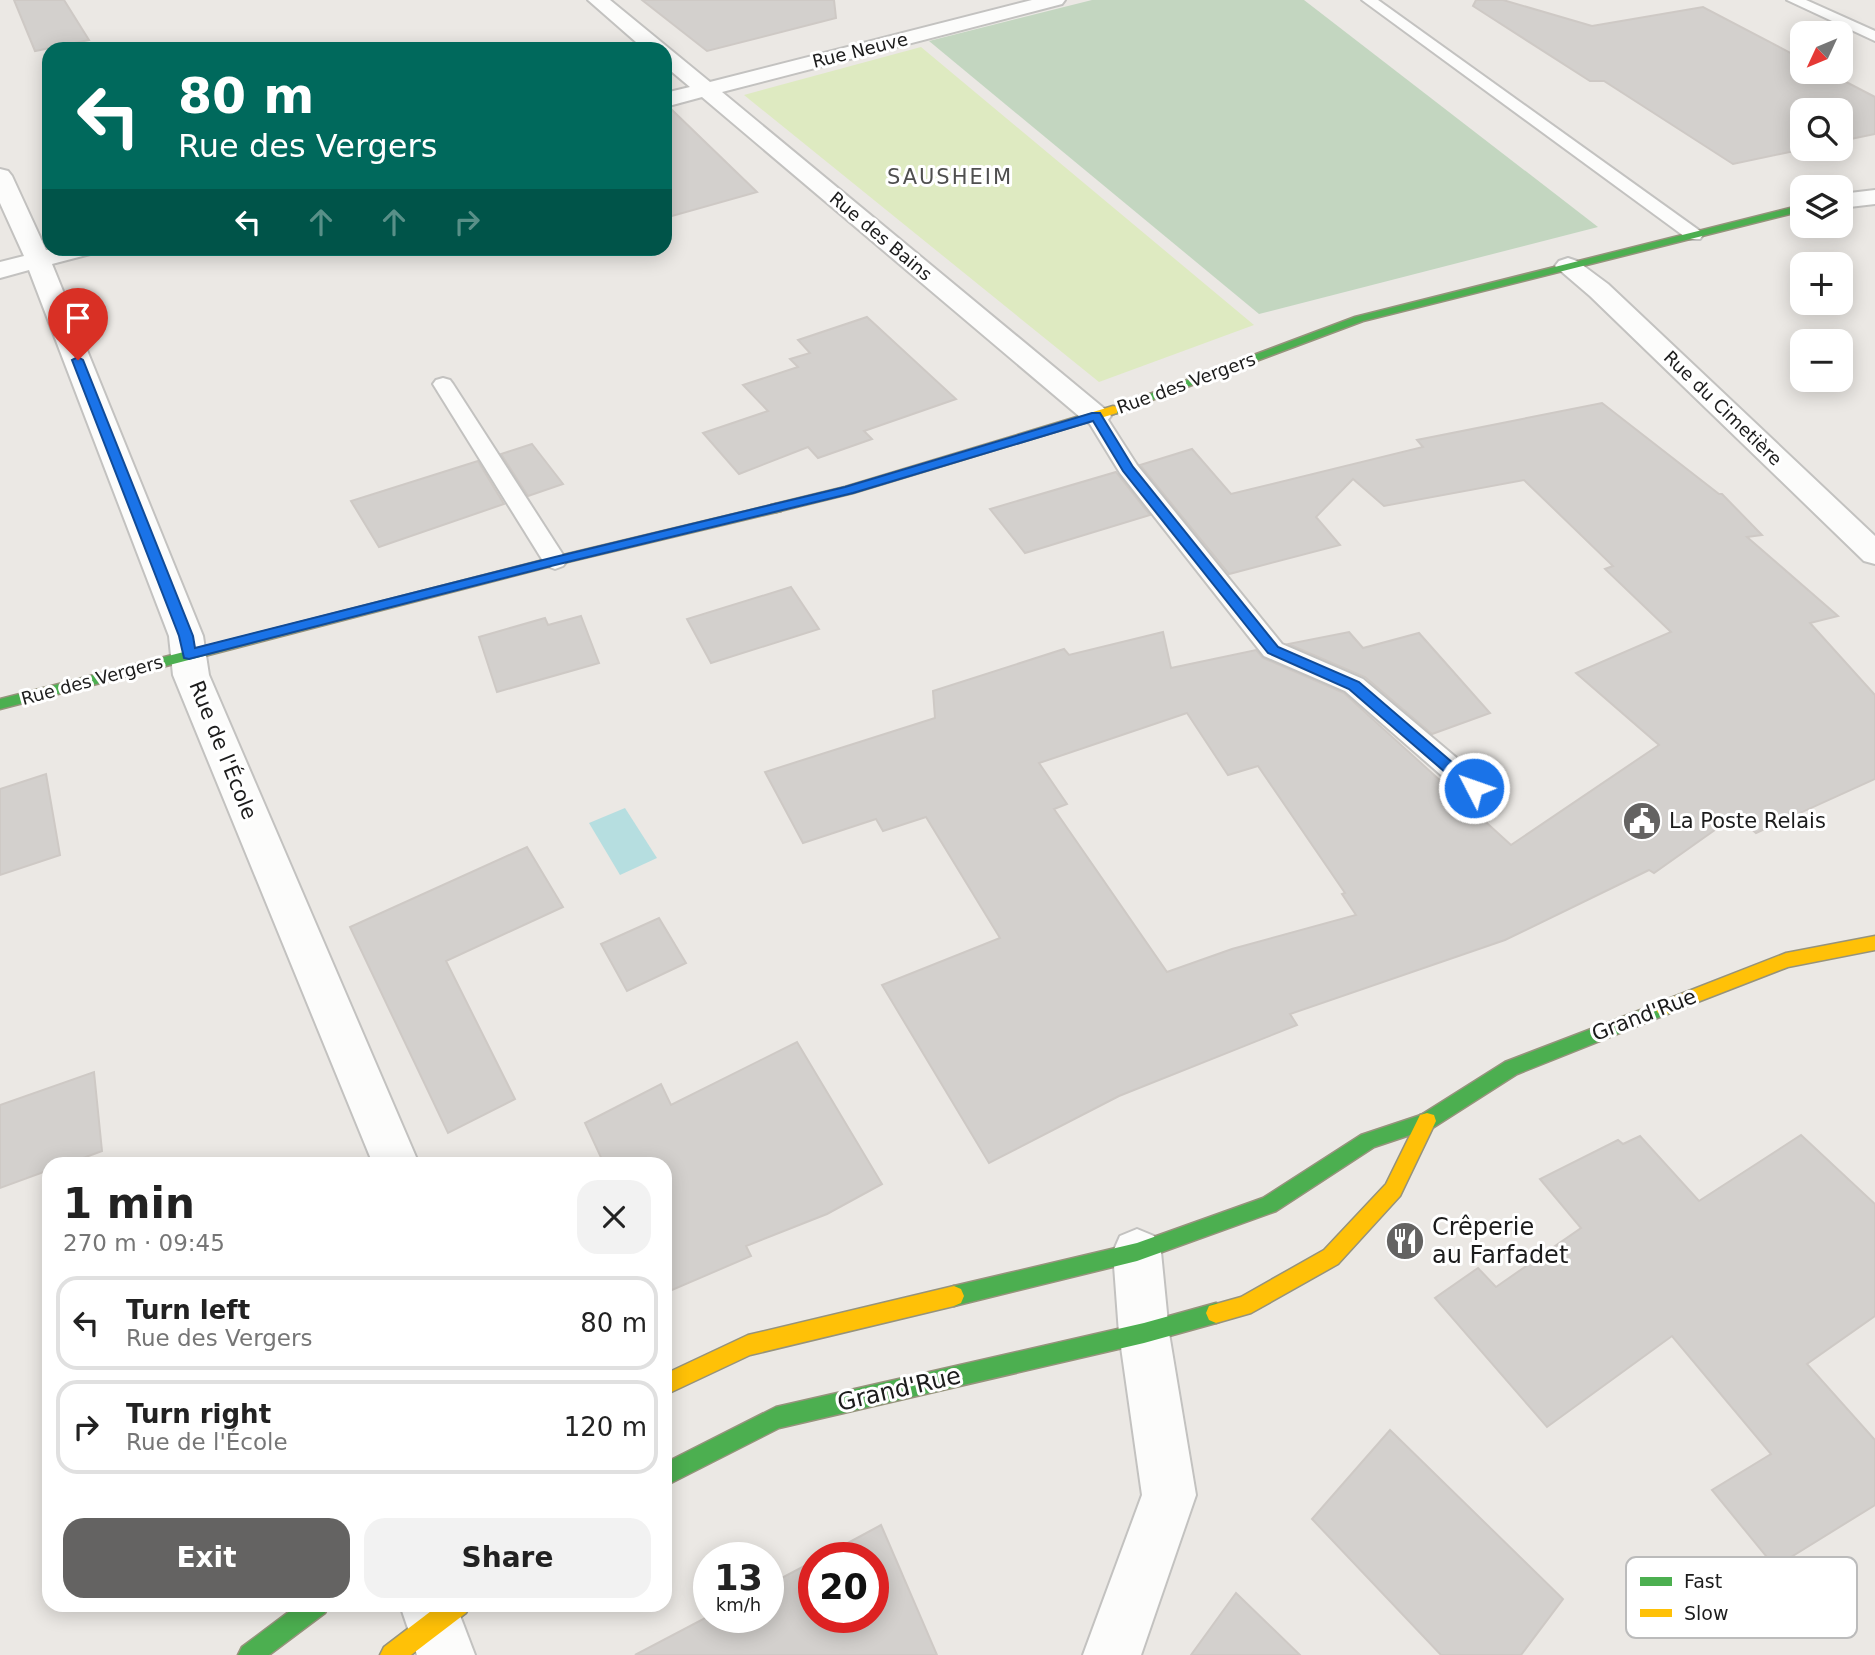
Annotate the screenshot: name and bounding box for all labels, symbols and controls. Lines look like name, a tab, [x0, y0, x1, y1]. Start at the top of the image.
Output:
north arrow	[1790, 21, 1853, 84]
map controls	[1790, 21, 1853, 392]
street label: Rue Neuve	[810, 28, 910, 72]
text: 80 m	[178, 68, 314, 125]
icon: left	[63, 70, 154, 161]
button: search	[1790, 98, 1853, 161]
text: Rue des Vergers	[178, 127, 437, 165]
district label: SAUSHEIM	[887, 165, 1013, 189]
button: layers	[1790, 175, 1853, 238]
street label: Rue des Bains	[826, 187, 936, 285]
icon: left	[229, 203, 267, 241]
icon: ahead	[302, 203, 340, 241]
icon: ahead	[375, 203, 413, 241]
icon: right	[448, 203, 486, 241]
button: +	[1790, 252, 1853, 315]
pin	[48, 288, 108, 360]
icon: arrive	[59, 299, 97, 337]
button: −	[1790, 329, 1853, 392]
street label: Rue du Cimetière	[1660, 346, 1786, 470]
street label: Rue des Vergers	[1114, 348, 1258, 418]
street label: Rue des Vergers	[19, 651, 165, 709]
street label: Rue de l'École	[184, 677, 263, 823]
position arrow	[1437, 751, 1511, 825]
public building icon: La Poste Relais	[1621, 800, 1663, 842]
place label: La Poste Relais	[1669, 809, 1826, 833]
street label: Grand'Rue	[1588, 984, 1700, 1046]
text: 1 min	[63, 1179, 195, 1228]
button: close	[577, 1180, 651, 1254]
place label: Crêperie au Farfadet	[1432, 1213, 1568, 1269]
restaurant icon: Crêperie au Farfadet	[1384, 1220, 1426, 1262]
text: 270 m · 09:45	[63, 1230, 225, 1256]
text: Turn left	[126, 1295, 250, 1325]
icon: left	[67, 1304, 105, 1342]
text: 80 m	[580, 1308, 647, 1338]
text: Rue des Vergers	[126, 1325, 312, 1351]
street label: Grand'Rue	[835, 1361, 963, 1417]
text: Turn right	[126, 1399, 271, 1429]
icon: right	[67, 1408, 105, 1446]
text: 120 m	[564, 1412, 647, 1442]
text: Rue de l'École	[126, 1429, 288, 1455]
button: Exit	[63, 1518, 350, 1598]
button: Share	[364, 1518, 651, 1598]
speed limit sign: 20	[798, 1542, 889, 1633]
legend	[1626, 1557, 1857, 1638]
text: 13	[714, 1558, 763, 1598]
text: Fast	[1684, 1570, 1722, 1592]
text: km/h	[716, 1594, 761, 1615]
text: Slow	[1684, 1602, 1729, 1624]

